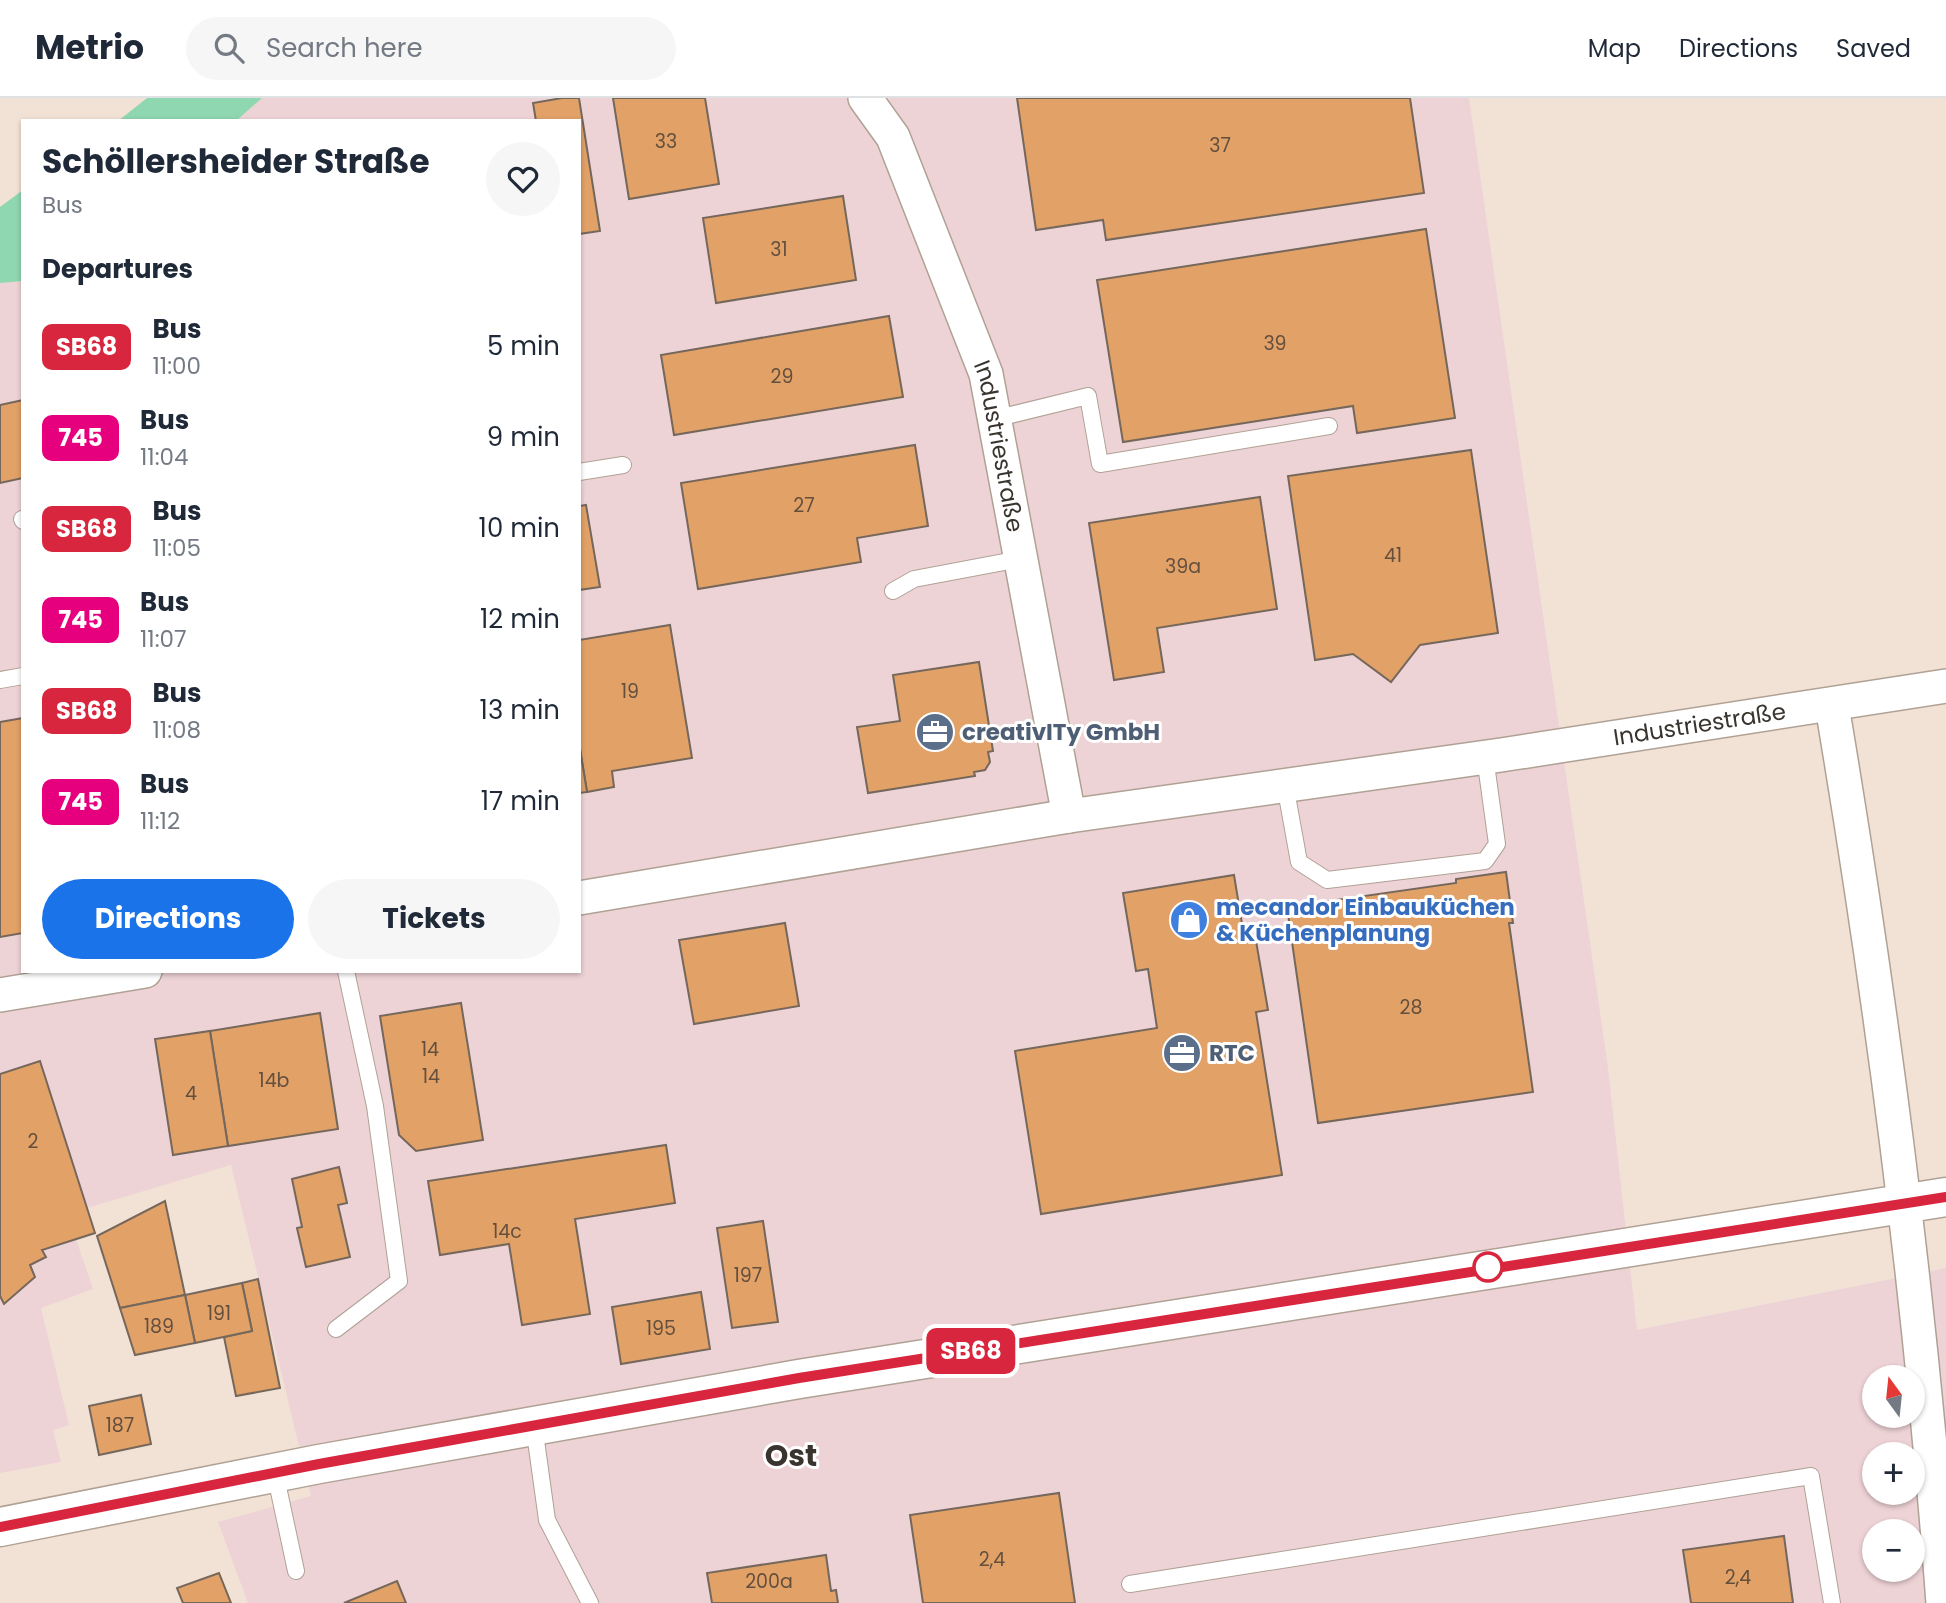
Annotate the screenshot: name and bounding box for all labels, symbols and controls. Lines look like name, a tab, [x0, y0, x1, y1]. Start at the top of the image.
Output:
search box	[186, 17, 676, 80]
text: Metrio	[35, 24, 144, 71]
icon: search	[210, 29, 248, 67]
text: Search here	[266, 30, 423, 66]
text: Map	[1588, 32, 1641, 65]
text: Directions	[1679, 32, 1798, 65]
text: Saved	[1836, 32, 1911, 65]
house number: 33	[655, 128, 677, 155]
house number: 37	[1209, 132, 1231, 159]
text: Schöllersheider Straße	[42, 138, 430, 185]
button: heart	[486, 142, 560, 216]
text: Bus	[42, 189, 83, 221]
house number: 31	[770, 236, 788, 263]
text: Departures	[42, 251, 193, 287]
text: Bus	[152, 311, 202, 347]
text: 5 min	[487, 328, 560, 364]
text: SB68	[56, 330, 117, 363]
house number: 39	[1263, 330, 1287, 357]
text: 11:00	[152, 350, 201, 382]
street label: Industriestraße	[966, 355, 1031, 535]
house number: 29	[771, 363, 793, 390]
text: Bus	[140, 402, 189, 438]
text: 9 min	[487, 419, 560, 455]
text: 745	[58, 421, 103, 454]
text: 11:04	[140, 441, 189, 473]
house number: 27	[793, 492, 815, 519]
text: Bus	[152, 493, 202, 529]
text: 10 min	[479, 510, 560, 546]
text: SB68	[56, 512, 117, 545]
text: 11:05	[152, 532, 201, 564]
house number: 41	[1384, 542, 1402, 569]
house number: 39a	[1165, 553, 1201, 580]
text: Bus	[140, 584, 189, 620]
text: 12 min	[480, 601, 560, 637]
text: 745	[58, 603, 103, 636]
text: 11:07	[140, 623, 187, 655]
text: Bus	[152, 675, 202, 711]
house number: 19	[621, 678, 639, 705]
text: 13 min	[480, 692, 560, 728]
text: SB68	[56, 694, 117, 727]
street label: Industriestraße	[1611, 695, 1788, 753]
office icon: creativITy GmbH	[914, 711, 956, 753]
text: 11:08	[152, 714, 201, 746]
place label: creativITy GmbH	[962, 716, 1160, 748]
text: Bus	[140, 766, 189, 802]
text: 17 min	[481, 783, 560, 819]
text: 745	[58, 785, 103, 818]
text: 11:12	[140, 805, 180, 837]
button: Directions	[42, 879, 294, 959]
button: Tickets	[308, 879, 560, 959]
place label: mecandor Einbauküchen & Küchenplanung	[1216, 891, 1515, 949]
shop icon: mecandor Einbauküchen & Küchenplanung	[1168, 899, 1210, 941]
house number: 28	[1400, 994, 1422, 1021]
office icon: RTC	[1161, 1032, 1203, 1074]
house number: 14	[421, 1036, 439, 1063]
place label: RTC	[1209, 1037, 1255, 1069]
house number: 14	[422, 1063, 440, 1090]
house number: 14b	[259, 1067, 290, 1094]
house number: 4	[185, 1080, 197, 1107]
house number: 2	[28, 1128, 39, 1155]
house number: 14c	[492, 1218, 522, 1245]
unlabelled marker	[1473, 1252, 1503, 1282]
house number: 197	[734, 1262, 762, 1289]
house number: 191	[207, 1300, 231, 1327]
house number: 189	[144, 1313, 174, 1340]
house number: 195	[646, 1315, 676, 1342]
line badge: SB68	[922, 1328, 1020, 1374]
text: SB68	[940, 1334, 1002, 1367]
north arrow	[1862, 1365, 1925, 1428]
map controls	[1862, 1365, 1925, 1582]
house number: 187	[106, 1412, 134, 1439]
district label: Ost	[765, 1434, 817, 1477]
button: +	[1862, 1442, 1925, 1505]
button: −	[1862, 1519, 1925, 1582]
house number: 2,4	[979, 1546, 1005, 1573]
house number: 2,4	[1725, 1564, 1751, 1591]
house number: 200a	[745, 1568, 793, 1595]

